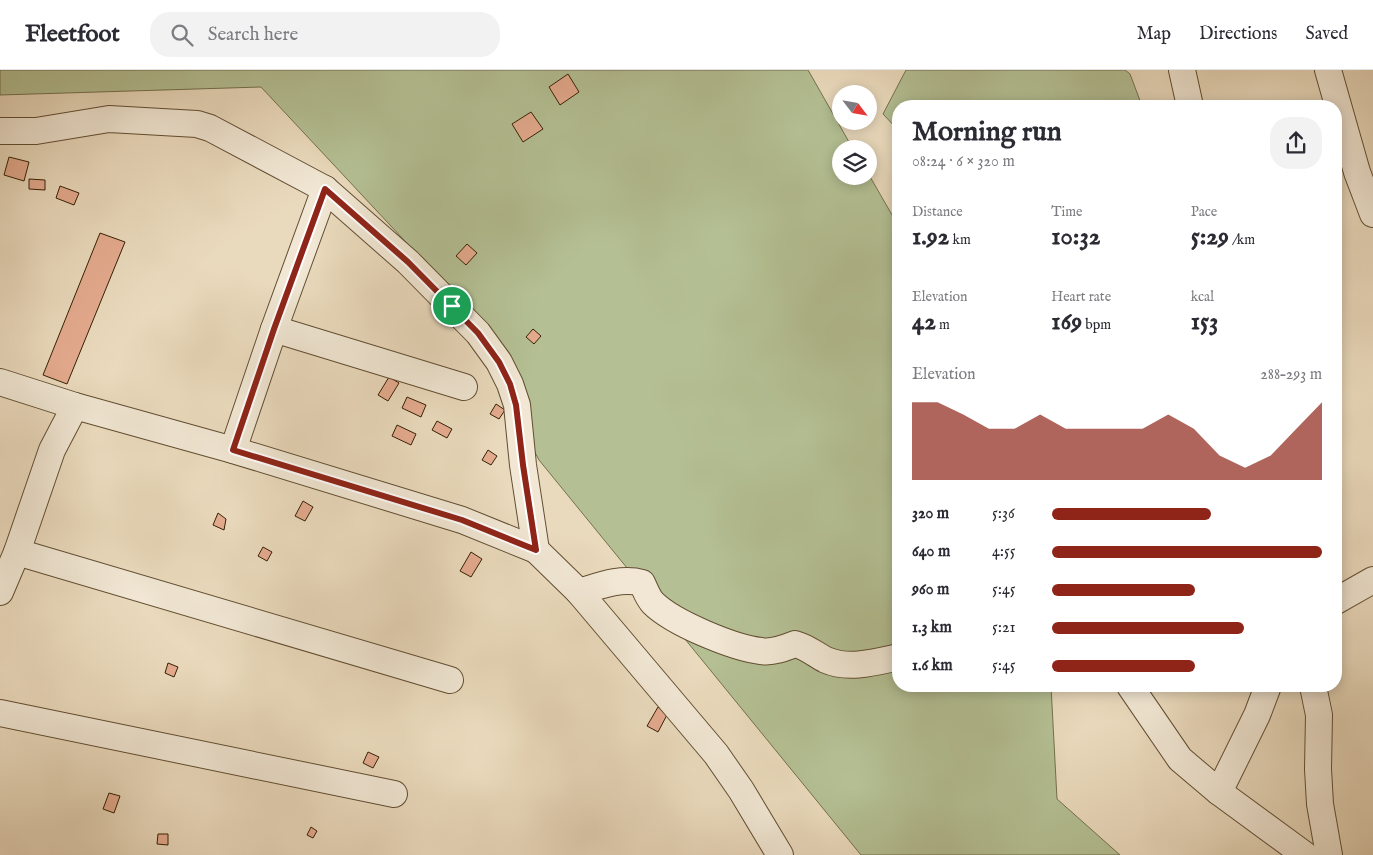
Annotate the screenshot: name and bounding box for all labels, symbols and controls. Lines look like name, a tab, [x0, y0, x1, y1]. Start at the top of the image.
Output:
search box	[150, 12, 500, 57]
text: Fleetfoot	[25, 19, 120, 50]
icon: search	[168, 21, 196, 49]
text: Search here	[208, 23, 298, 47]
text: Map	[1137, 23, 1171, 46]
text: Directions	[1199, 23, 1277, 46]
text: Saved	[1305, 23, 1348, 46]
north arrow	[832, 85, 878, 130]
map controls	[832, 85, 877, 185]
text: Morning run	[912, 115, 1062, 150]
button: share	[1270, 117, 1322, 169]
button: layers	[832, 140, 877, 185]
text: 08:24 · 6 × 320 m	[912, 152, 1015, 172]
text: Distance	[912, 203, 963, 221]
text: Time	[1051, 203, 1082, 221]
text: Pace	[1191, 203, 1217, 221]
text: 1.92	[912, 221, 949, 253]
text: 10:32	[1051, 221, 1100, 253]
text: 5:29	[1191, 221, 1229, 253]
text: km	[949, 231, 971, 249]
text: /km	[1229, 231, 1255, 249]
pin	[431, 285, 473, 327]
text: Elevation	[912, 288, 968, 306]
text: Heart rate	[1051, 288, 1111, 306]
text: kcal	[1191, 288, 1214, 306]
icon: arrive	[438, 292, 466, 320]
text: 42	[912, 306, 936, 338]
text: 169	[1051, 306, 1082, 338]
text: 153	[1191, 306, 1218, 338]
text: m	[936, 316, 950, 334]
text: bpm	[1082, 316, 1111, 334]
text: Elevation	[912, 365, 975, 385]
text: 288–293 m	[1260, 365, 1322, 385]
text: 320 m	[912, 504, 949, 524]
text: 5:36	[992, 504, 1015, 524]
text: 640 m	[912, 542, 950, 562]
text: 4:55	[992, 542, 1016, 562]
text: 960 m	[912, 580, 949, 600]
text: 5:45	[992, 580, 1016, 600]
text: 1.3 km	[912, 618, 952, 638]
text: 5:21	[992, 618, 1015, 638]
text: 1.6 km	[912, 656, 953, 676]
text: 5:45	[992, 656, 1016, 676]

